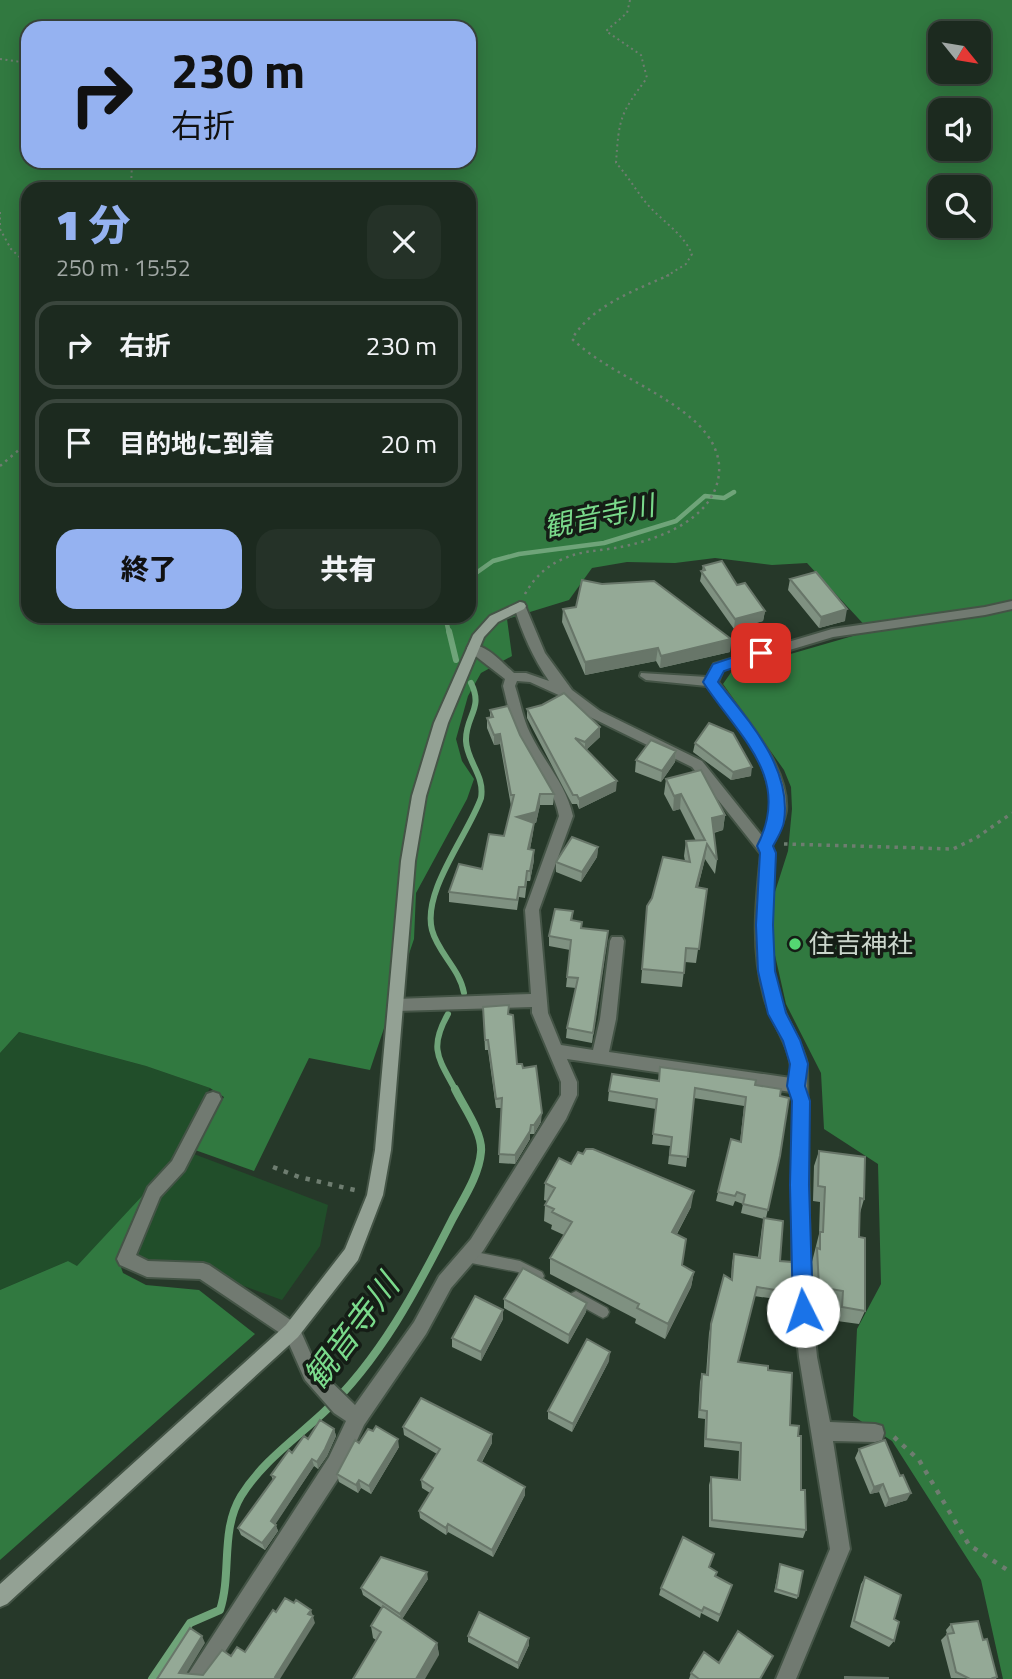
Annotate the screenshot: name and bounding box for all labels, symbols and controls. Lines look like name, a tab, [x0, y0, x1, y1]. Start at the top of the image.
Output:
north arrow	[928, 21, 990, 84]
map controls	[928, 21, 991, 238]
text: 230 m	[171, 32, 305, 107]
icon: right	[56, 49, 147, 140]
button: sound	[928, 98, 991, 161]
text: 右折	[171, 101, 235, 149]
button: search	[928, 175, 991, 238]
text: 1 分	[56, 192, 130, 256]
button: close	[367, 205, 441, 279]
text: 250 m · 15:52	[56, 250, 191, 285]
icon: right	[60, 326, 98, 364]
text: 右折	[119, 326, 171, 365]
text: 230 m	[366, 326, 437, 365]
icon: arrive	[60, 424, 98, 462]
text: 目的地に到着	[119, 424, 275, 463]
text: 20 m	[380, 424, 437, 463]
water label: 観音寺川	[540, 482, 661, 548]
button: 終了	[56, 529, 242, 609]
button: 共有	[256, 529, 441, 609]
pin	[731, 623, 791, 683]
icon: arrive	[742, 634, 780, 672]
place label: 住吉神社	[809, 924, 913, 963]
marker: 住吉神社	[787, 936, 803, 952]
water label: 観音寺川	[291, 1261, 412, 1399]
position arrow	[766, 1274, 840, 1348]

